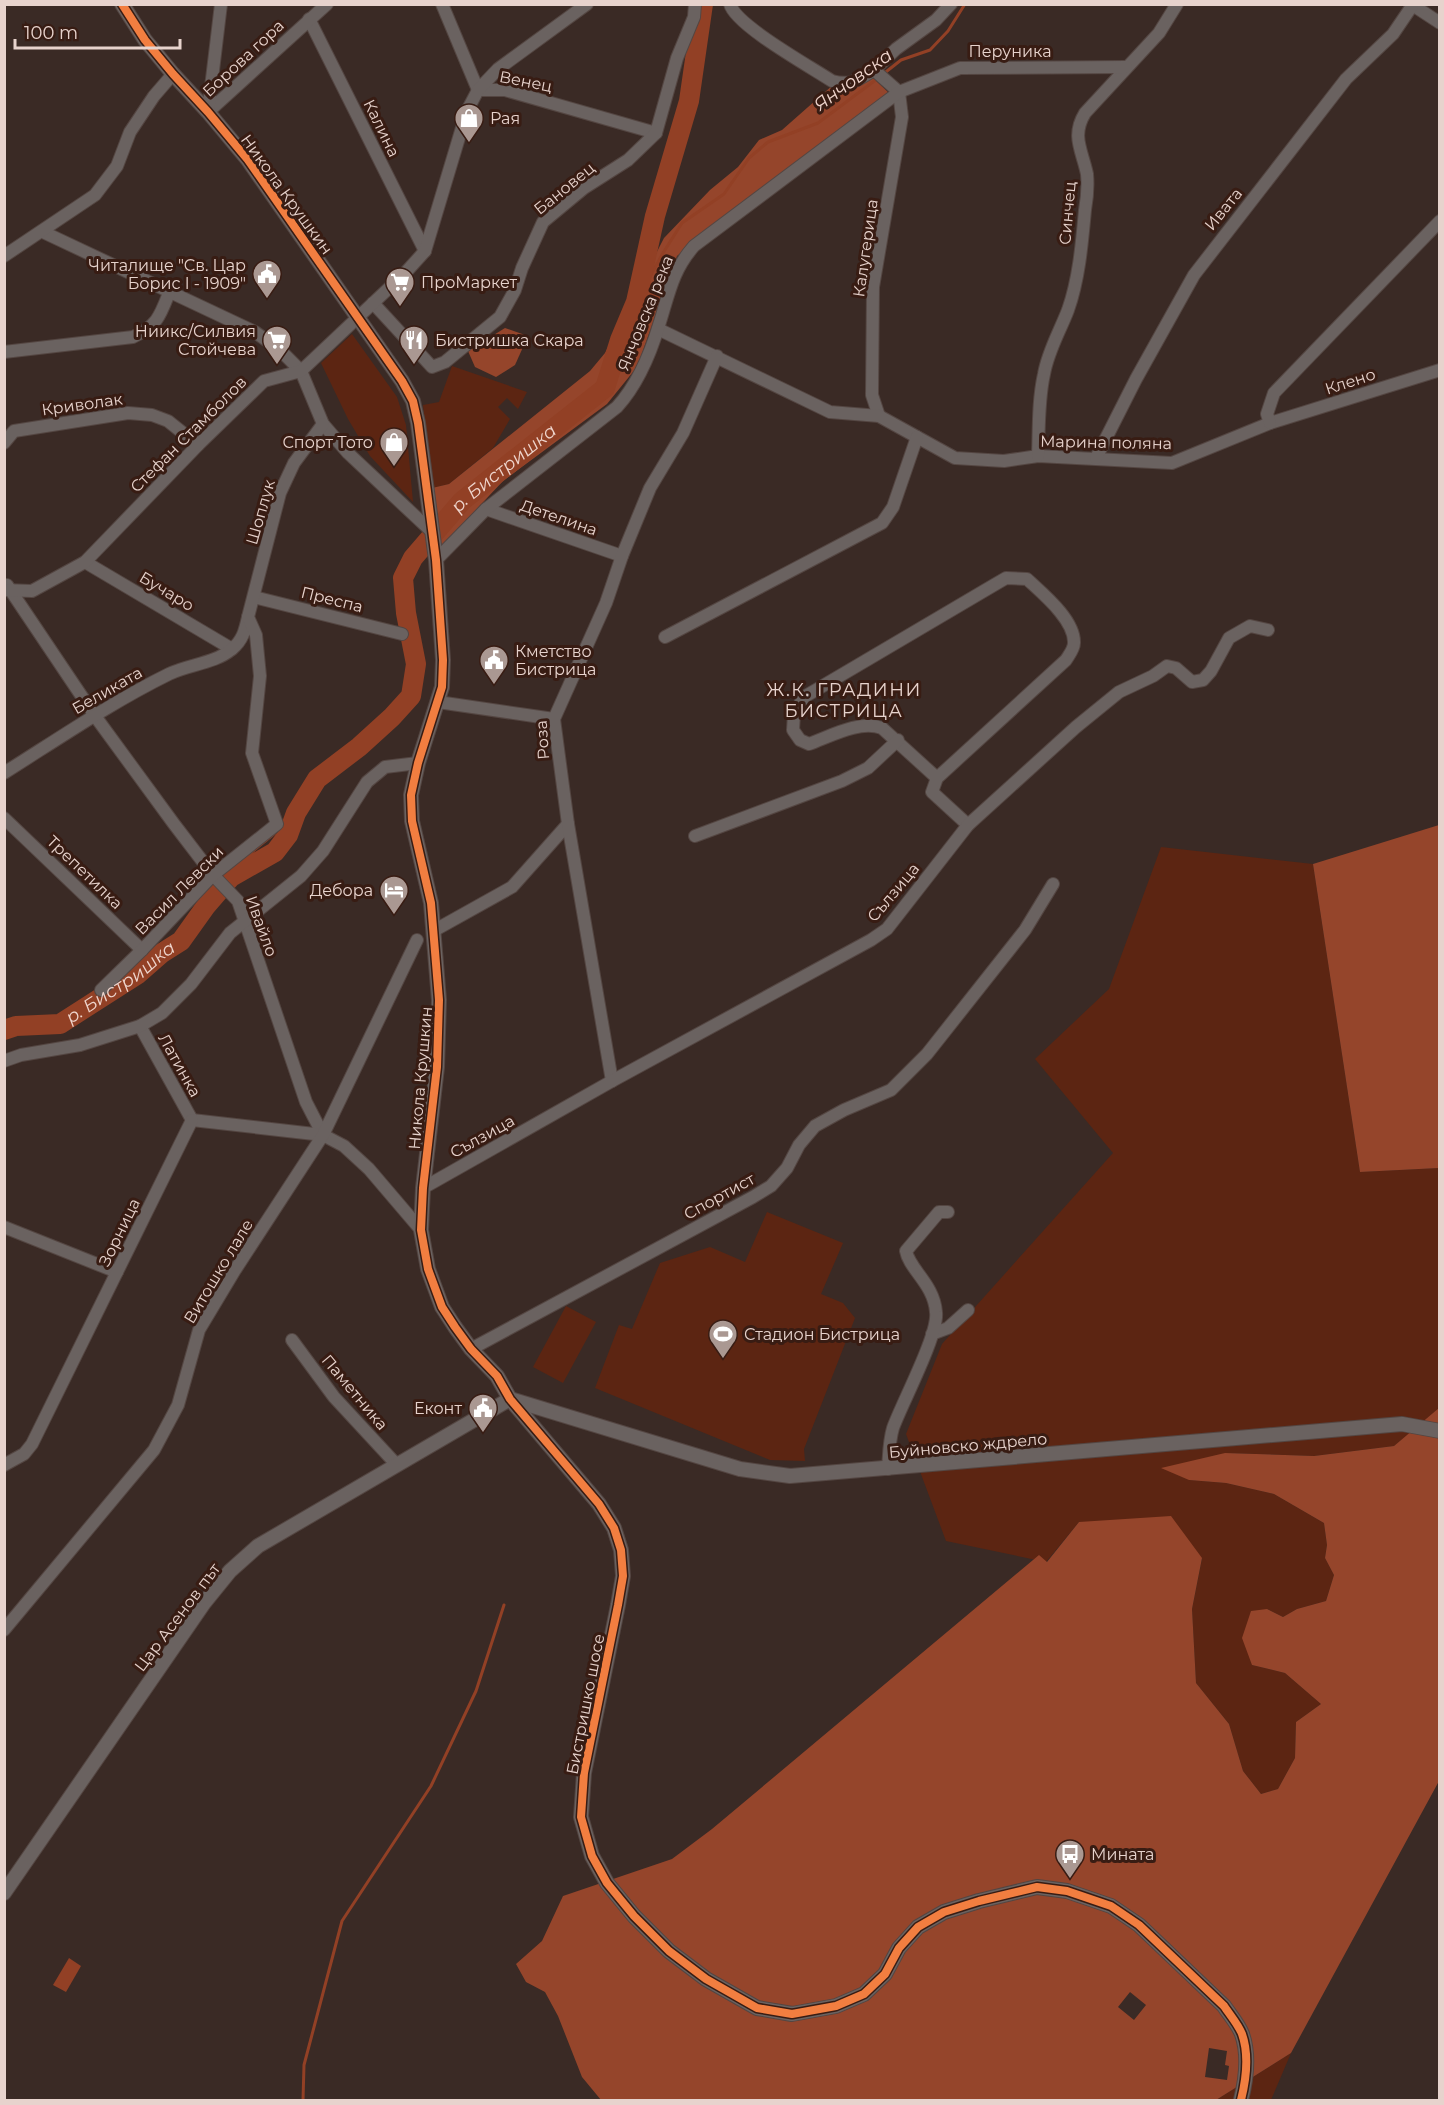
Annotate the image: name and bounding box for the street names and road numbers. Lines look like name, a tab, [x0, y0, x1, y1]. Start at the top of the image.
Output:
street label: Борова гора	[199, 16, 288, 101]
street label: Перуника	[968, 42, 1052, 61]
street label: Венец	[498, 67, 554, 96]
street label: Калина	[360, 96, 404, 160]
street label: Никола Крушкин	[237, 131, 336, 258]
street label: Бановец	[530, 158, 598, 219]
street label: Синчец	[1055, 180, 1080, 246]
street label: Ивата	[1201, 184, 1246, 234]
street label: Калугерица	[849, 198, 882, 298]
street label: Янчовска река	[614, 253, 677, 374]
street label: Клено	[1322, 364, 1378, 399]
street label: Стефан Стамболов	[126, 372, 250, 496]
street label: Криволак	[40, 389, 125, 420]
street label: Марина поляна	[1040, 432, 1172, 453]
street label: Шоплук	[242, 477, 279, 547]
street label: Детелина	[518, 495, 600, 540]
street label: Бучаро	[136, 568, 198, 615]
street label: Преспа	[299, 583, 365, 616]
street label: Беликата	[69, 663, 146, 718]
street label: Роза	[532, 720, 553, 760]
street label: Трепетилка	[43, 832, 126, 913]
street label: Васил Левски	[131, 842, 227, 938]
street label: Сълзица	[863, 859, 923, 926]
street label: Ивайло	[242, 893, 281, 959]
street label: Никола Крушкин	[405, 1006, 436, 1150]
street label: Латинка	[154, 1030, 205, 1100]
street label: Сълзица	[447, 1111, 518, 1162]
street label: Спортист	[680, 1169, 758, 1224]
street label: Зорница	[95, 1195, 144, 1269]
street label: Витошко лале	[180, 1216, 257, 1327]
street label: Паметника	[318, 1351, 392, 1434]
street label: Буйновско ждрело	[888, 1429, 1048, 1462]
street label: Цар Асенов път	[130, 1559, 225, 1675]
street label: Бистришко шосе	[563, 1632, 608, 1776]

